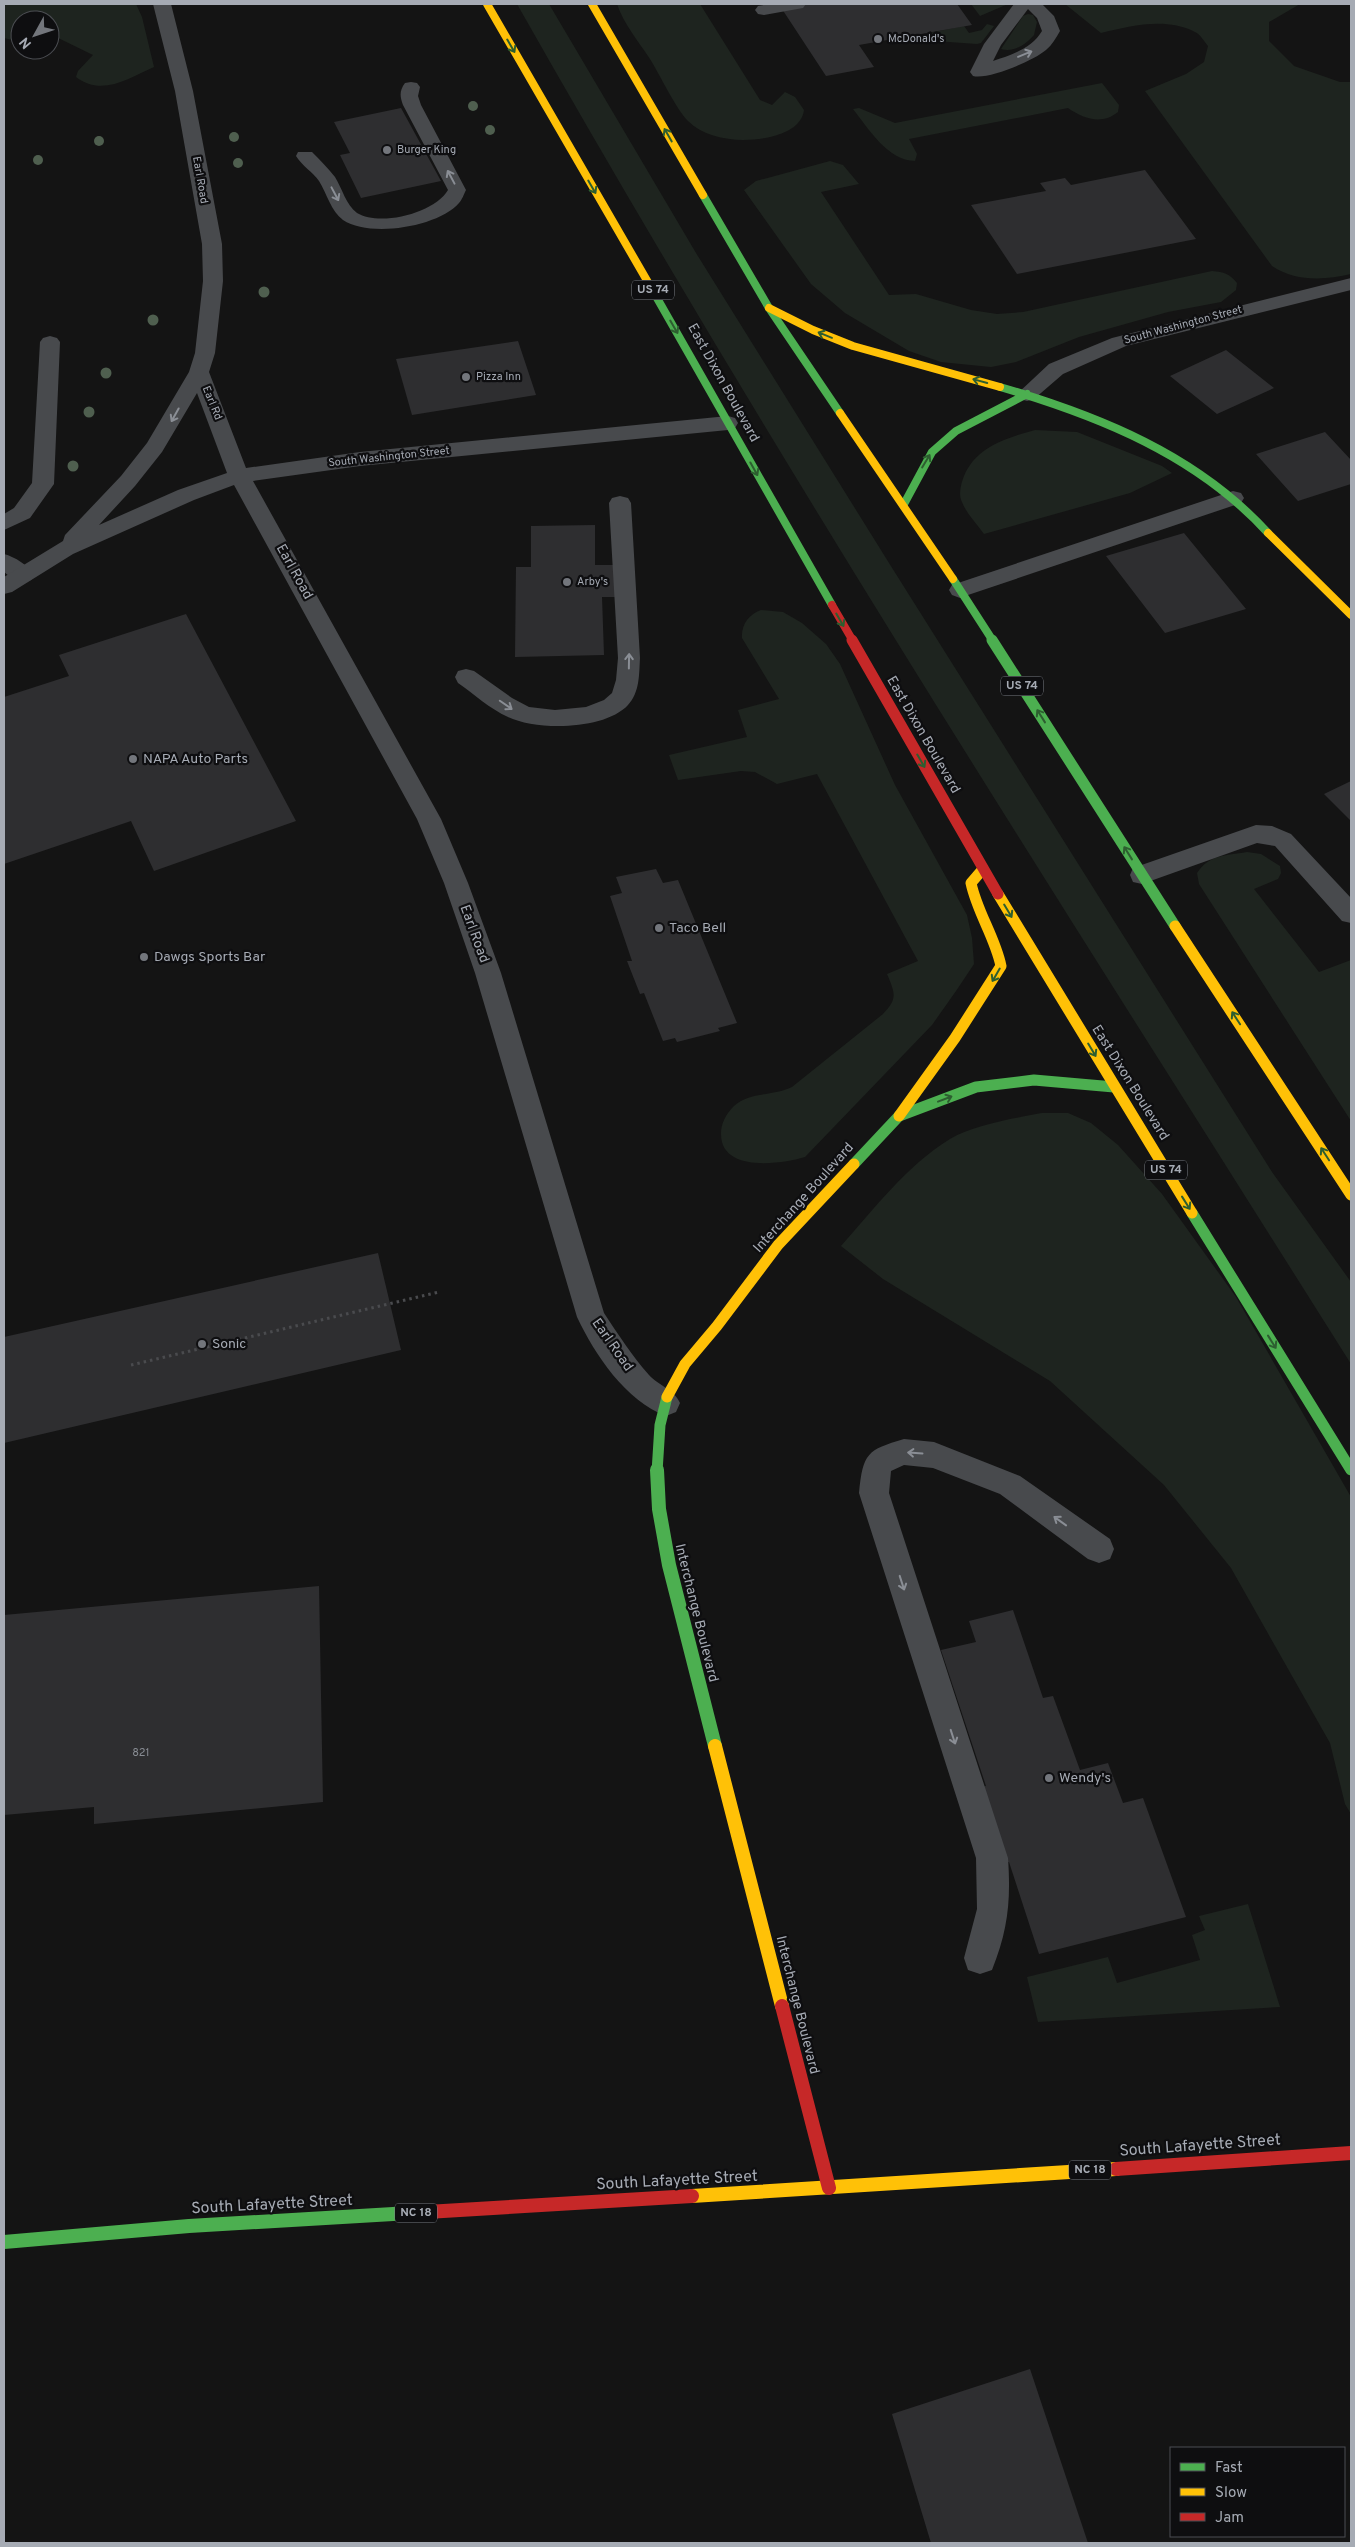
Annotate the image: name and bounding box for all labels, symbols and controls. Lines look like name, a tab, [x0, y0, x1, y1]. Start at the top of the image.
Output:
north arrow	[10, 10, 60, 60]
place label: McDonald's	[888, 32, 944, 46]
text: N	[16, 33, 36, 52]
marker: McDonald's	[872, 33, 884, 45]
one-way arrow	[506, 39, 516, 53]
one-way arrow	[1017, 49, 1032, 59]
one-way arrow	[662, 129, 672, 143]
place label: Burger King	[397, 143, 456, 157]
marker: Burger King	[381, 144, 393, 156]
street label: Earl Road	[189, 155, 211, 205]
one-way arrow	[446, 170, 456, 185]
one-way arrow	[588, 179, 598, 193]
one-way arrow	[330, 186, 340, 201]
road number: US 74	[632, 280, 674, 300]
street label: South Washington Street	[1122, 302, 1244, 348]
one-way arrow	[669, 320, 679, 335]
street label: East Dixon Boulevard	[683, 321, 763, 445]
one-way arrow	[818, 329, 833, 339]
place label: Pizza Inn	[476, 370, 521, 384]
marker: Pizza Inn	[460, 371, 472, 383]
one-way arrow	[973, 375, 989, 385]
street label: Earl Rd	[199, 384, 225, 422]
one-way arrow	[170, 407, 180, 421]
street label: South Washington Street	[328, 444, 450, 470]
one-way arrow	[922, 455, 932, 469]
one-way arrow	[749, 461, 759, 476]
street label: Earl Road	[272, 541, 316, 603]
place label: Arby's	[577, 575, 608, 589]
marker: Arby's	[561, 576, 573, 588]
one-way arrow	[835, 613, 845, 628]
one-way arrow	[624, 653, 634, 669]
street label: East Dixon Boulevard	[882, 673, 964, 797]
road number: US 74	[1001, 676, 1043, 696]
one-way arrow	[499, 700, 513, 710]
one-way arrow	[1035, 709, 1045, 723]
place label: NAPA Auto Parts	[143, 751, 248, 768]
marker: NAPA Auto Parts	[127, 753, 139, 765]
one-way arrow	[916, 754, 926, 768]
one-way arrow	[1122, 846, 1133, 860]
street label: Earl Road	[456, 903, 492, 965]
one-way arrow	[1003, 903, 1013, 917]
place label: Taco Bell	[669, 920, 726, 937]
marker: Taco Bell	[653, 922, 665, 934]
place label: Dawgs Sports Bar	[154, 949, 266, 966]
marker: Dawgs Sports Bar	[138, 951, 150, 963]
one-way arrow	[991, 967, 1001, 982]
one-way arrow	[1230, 1012, 1240, 1026]
street label: East Dixon Boulevard	[1088, 1022, 1172, 1144]
one-way arrow	[1087, 1043, 1097, 1057]
one-way arrow	[937, 1093, 952, 1103]
street label: Interchange Boulevard	[750, 1140, 858, 1256]
one-way arrow	[1319, 1148, 1329, 1162]
road number: US 74	[1145, 1160, 1187, 1180]
one-way arrow	[1182, 1196, 1192, 1210]
street label: Earl Road	[588, 1315, 636, 1375]
one-way arrow	[1267, 1334, 1277, 1348]
place label: Sonic	[212, 1336, 246, 1353]
marker: Sonic	[196, 1338, 208, 1350]
one-way arrow	[907, 1449, 923, 1458]
one-way arrow	[1053, 1516, 1067, 1526]
street label: Interchange Boulevard	[671, 1542, 721, 1684]
one-way arrow	[898, 1574, 908, 1590]
one-way arrow	[948, 1729, 958, 1745]
house number: 821	[132, 1746, 150, 1760]
place label: Wendy's	[1059, 1770, 1111, 1787]
marker: Wendy's	[1043, 1772, 1055, 1784]
street label: Interchange Boulevard	[772, 1934, 822, 2076]
street label: South Lafayette Street	[1119, 2130, 1281, 2162]
road number: NC 18	[1069, 2160, 1111, 2180]
street label: South Lafayette Street	[596, 2167, 758, 2195]
street label: South Lafayette Street	[191, 2191, 353, 2219]
road number: NC 18	[395, 2204, 437, 2222]
legend	[1170, 2447, 1345, 2537]
text: Fast	[1215, 2459, 1243, 2478]
text: Slow	[1215, 2484, 1247, 2503]
text: Jam	[1215, 2509, 1244, 2528]

